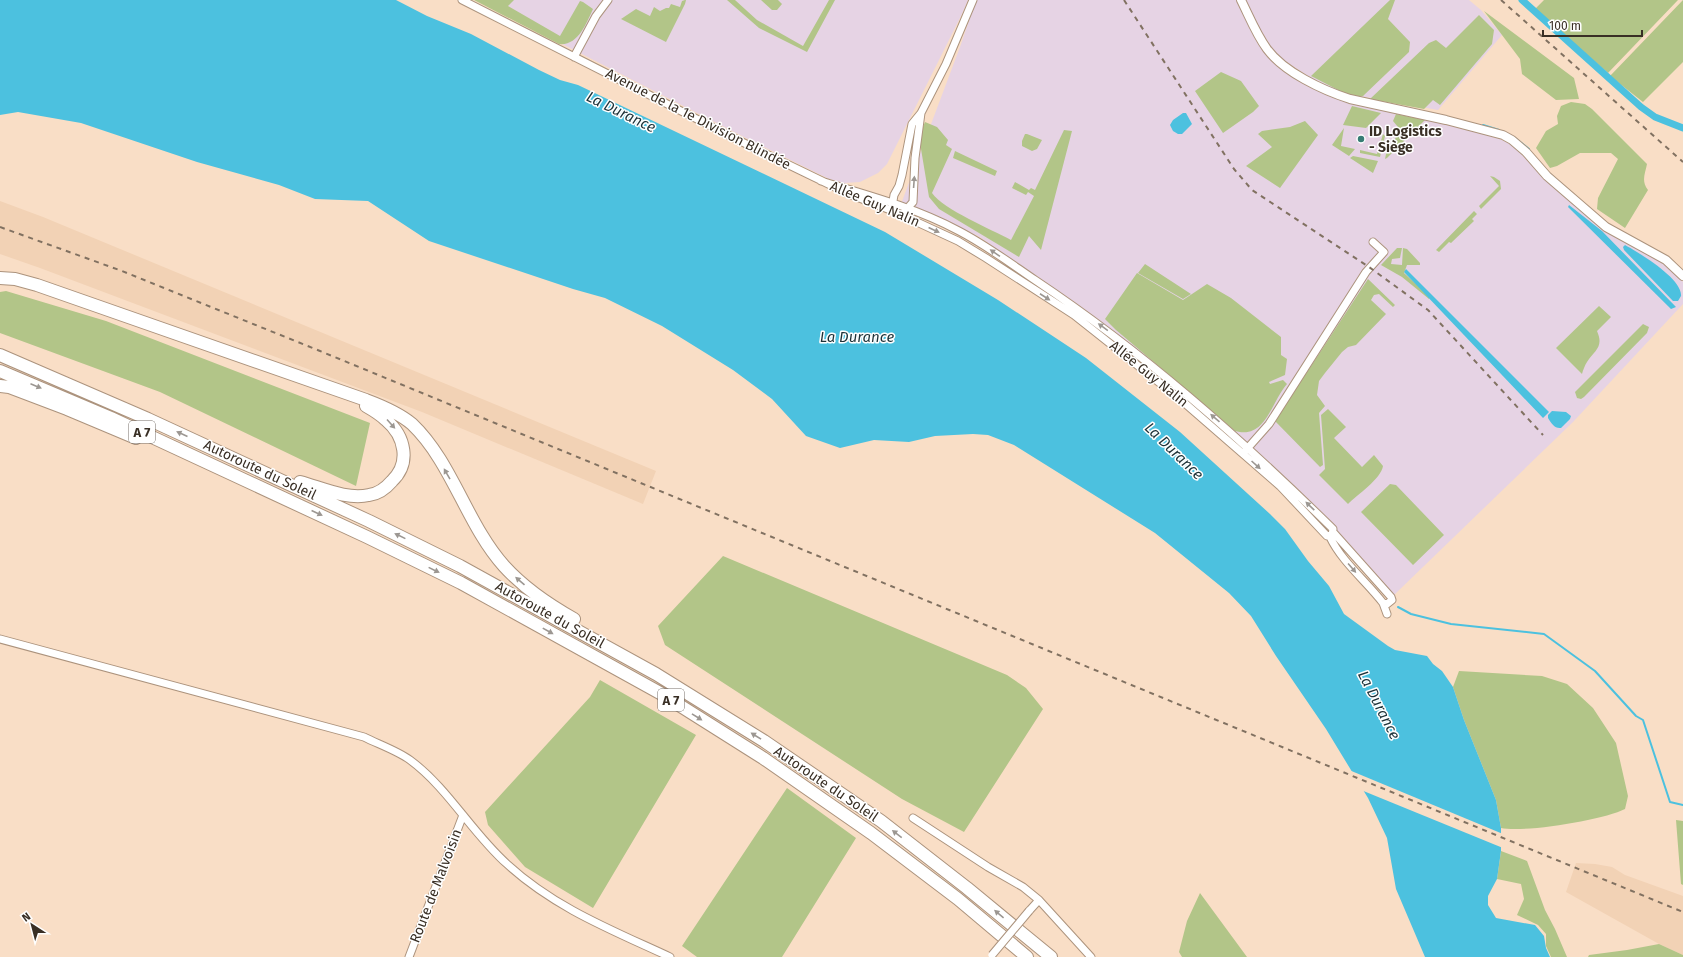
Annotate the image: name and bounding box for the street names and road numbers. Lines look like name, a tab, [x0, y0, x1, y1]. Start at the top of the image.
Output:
street label: Avenue de la 1e Division Blindée	[603, 65, 793, 173]
street label: Allée Guy Nalin	[827, 177, 923, 231]
street label: Allée Guy Nalin	[1106, 337, 1192, 411]
road number: A 7	[129, 421, 155, 443]
street label: Autoroute du Soleil	[201, 436, 319, 504]
street label: Autoroute du Soleil	[492, 578, 608, 652]
road number: A 7	[658, 689, 684, 711]
street label: Autoroute du Soleil	[770, 743, 882, 825]
street label: Route de Malvoisin	[406, 827, 466, 945]

